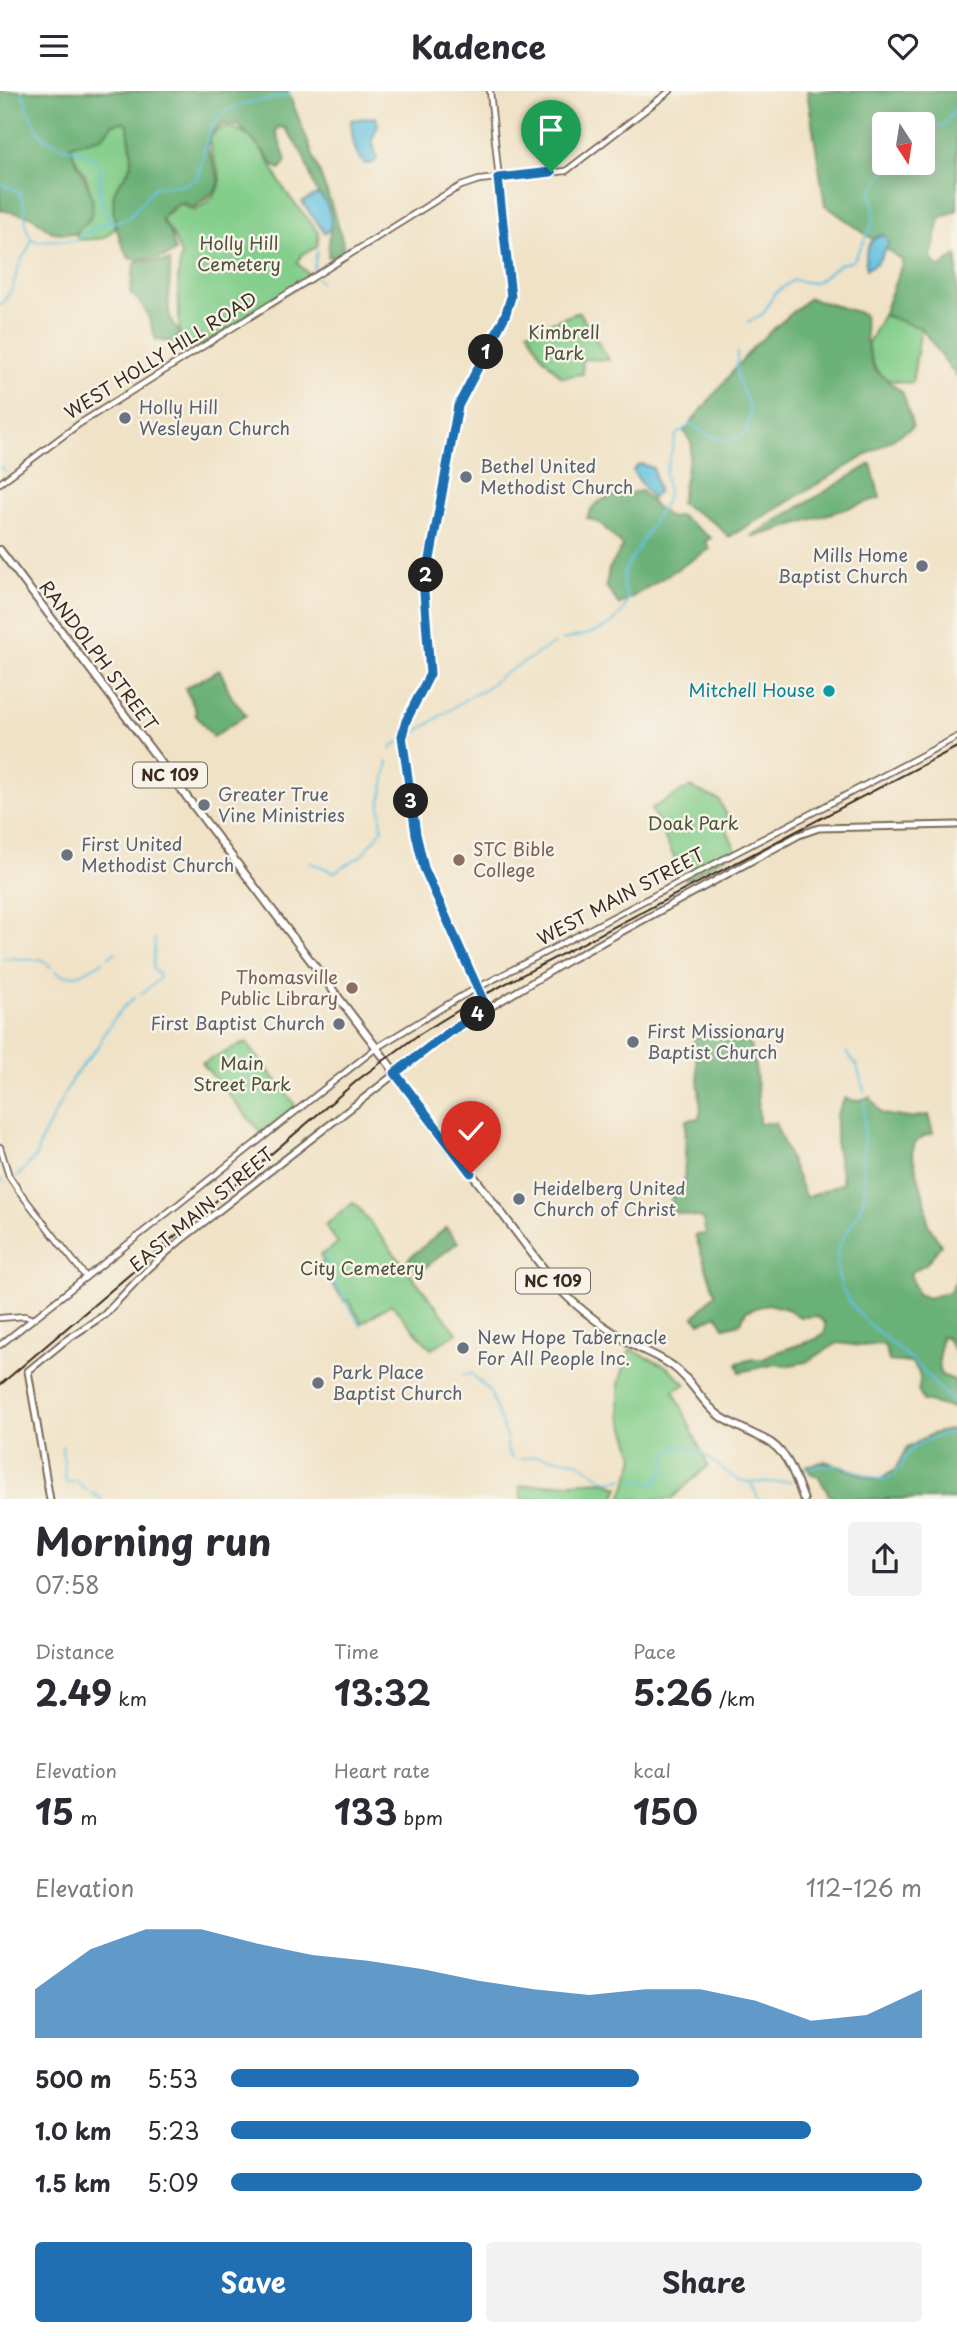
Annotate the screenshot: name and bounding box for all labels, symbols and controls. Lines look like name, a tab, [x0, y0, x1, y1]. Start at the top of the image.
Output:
text: Kadence	[411, 22, 546, 70]
icon: menu	[35, 27, 73, 65]
icon: heart	[884, 27, 922, 65]
pin	[521, 100, 581, 172]
icon: arrive	[532, 111, 570, 149]
north arrow	[872, 112, 934, 175]
map controls	[872, 112, 935, 175]
park label: Holly Hill Cemetery	[197, 229, 281, 277]
street label: WEST HOLLY HILL ROAD	[59, 284, 262, 425]
park label: Kimbrell Park	[528, 318, 600, 366]
pin: 1	[468, 335, 504, 369]
text: 1	[481, 337, 490, 365]
place label: Holly Hill Wesleyan Church	[139, 393, 290, 441]
marker: Holly Hill Wesleyan Church	[117, 410, 133, 426]
place label: Bethel United Methodist Church	[480, 452, 633, 500]
marker: Bethel United Methodist Church	[458, 469, 474, 485]
place label: Mills Home Baptist Church	[778, 541, 908, 589]
pin: 2	[408, 557, 444, 593]
marker: Mills Home Baptist Church	[914, 558, 930, 574]
text: 2	[419, 560, 432, 588]
street label: RANDOLPH STREET	[33, 574, 165, 737]
place label: Mitchell House	[688, 676, 815, 703]
marker: Mitchell House	[821, 683, 837, 699]
road number: NC 109	[133, 762, 207, 787]
place label: Greater True Vine Ministries	[218, 780, 345, 828]
pin: 3	[394, 783, 428, 819]
text: 3	[404, 786, 417, 814]
marker: Greater True Vine Ministries	[196, 797, 212, 813]
park label: Doak Park	[647, 809, 739, 836]
place label: First United Methodist Church	[81, 830, 234, 878]
place label: STC Bible College	[473, 835, 555, 883]
street label: WEST MAIN STREET	[532, 840, 709, 951]
marker: First United Methodist Church	[59, 847, 75, 863]
marker: STC Bible College	[451, 852, 467, 868]
place label: Thomasville Public Library	[220, 963, 338, 1011]
marker: Thomasville Public Library	[344, 980, 360, 996]
pin: 4	[461, 997, 496, 1031]
text: 4	[471, 999, 484, 1027]
place label: First Baptist Church	[151, 1009, 325, 1036]
marker: First Baptist Church	[331, 1016, 347, 1032]
place label: First Missionary Baptist Church	[647, 1017, 785, 1065]
marker: First Missionary Baptist Church	[625, 1034, 641, 1050]
park label: Main Street Park	[193, 1049, 291, 1097]
pin	[441, 1101, 501, 1173]
icon: check	[452, 1112, 490, 1150]
street label: EAST MAIN STREET	[123, 1140, 280, 1277]
place label: Heidelberg United Church of Christ	[533, 1174, 686, 1222]
marker: Heidelberg United Church of Christ	[511, 1191, 527, 1207]
park label: City Cemetery	[300, 1254, 424, 1281]
road number: NC 109	[516, 1269, 590, 1293]
place label: New Hope Tabernacle For All People Inc.	[477, 1323, 667, 1371]
marker: New Hope Tabernacle For All People Inc.	[455, 1340, 471, 1356]
place label: Park Place Baptist Church	[332, 1358, 462, 1406]
marker: Park Place Baptist Church	[310, 1375, 326, 1391]
text: Morning run	[35, 1512, 271, 1569]
button: share	[848, 1522, 922, 1596]
text: 07:58	[35, 1567, 100, 1602]
text: Distance	[35, 1637, 115, 1665]
text: Time	[334, 1637, 379, 1665]
text: Pace	[633, 1637, 676, 1665]
text: 2.49	[35, 1665, 112, 1718]
text: 13:32	[334, 1665, 431, 1718]
text: 5:26	[633, 1665, 713, 1718]
text: km	[112, 1684, 147, 1712]
text: /km	[713, 1684, 755, 1712]
text: Elevation	[35, 1756, 117, 1784]
text: Heart rate	[334, 1756, 430, 1784]
text: kcal	[633, 1756, 671, 1784]
text: 15	[35, 1784, 74, 1837]
text: 133	[334, 1784, 397, 1837]
text: 150	[633, 1784, 698, 1837]
text: m	[74, 1803, 98, 1831]
text: bpm	[397, 1803, 443, 1831]
text: Elevation	[35, 1870, 134, 1905]
text: 112–126 m	[806, 1870, 922, 1905]
text: 500 m	[35, 2061, 112, 2096]
text: 5:53	[147, 2061, 198, 2096]
text: 1.0 km	[35, 2113, 112, 2148]
text: 5:23	[147, 2113, 200, 2148]
text: 1.5 km	[35, 2165, 111, 2200]
text: 5:09	[147, 2165, 199, 2200]
button: Save	[35, 2242, 472, 2322]
button: Share	[486, 2242, 922, 2322]

